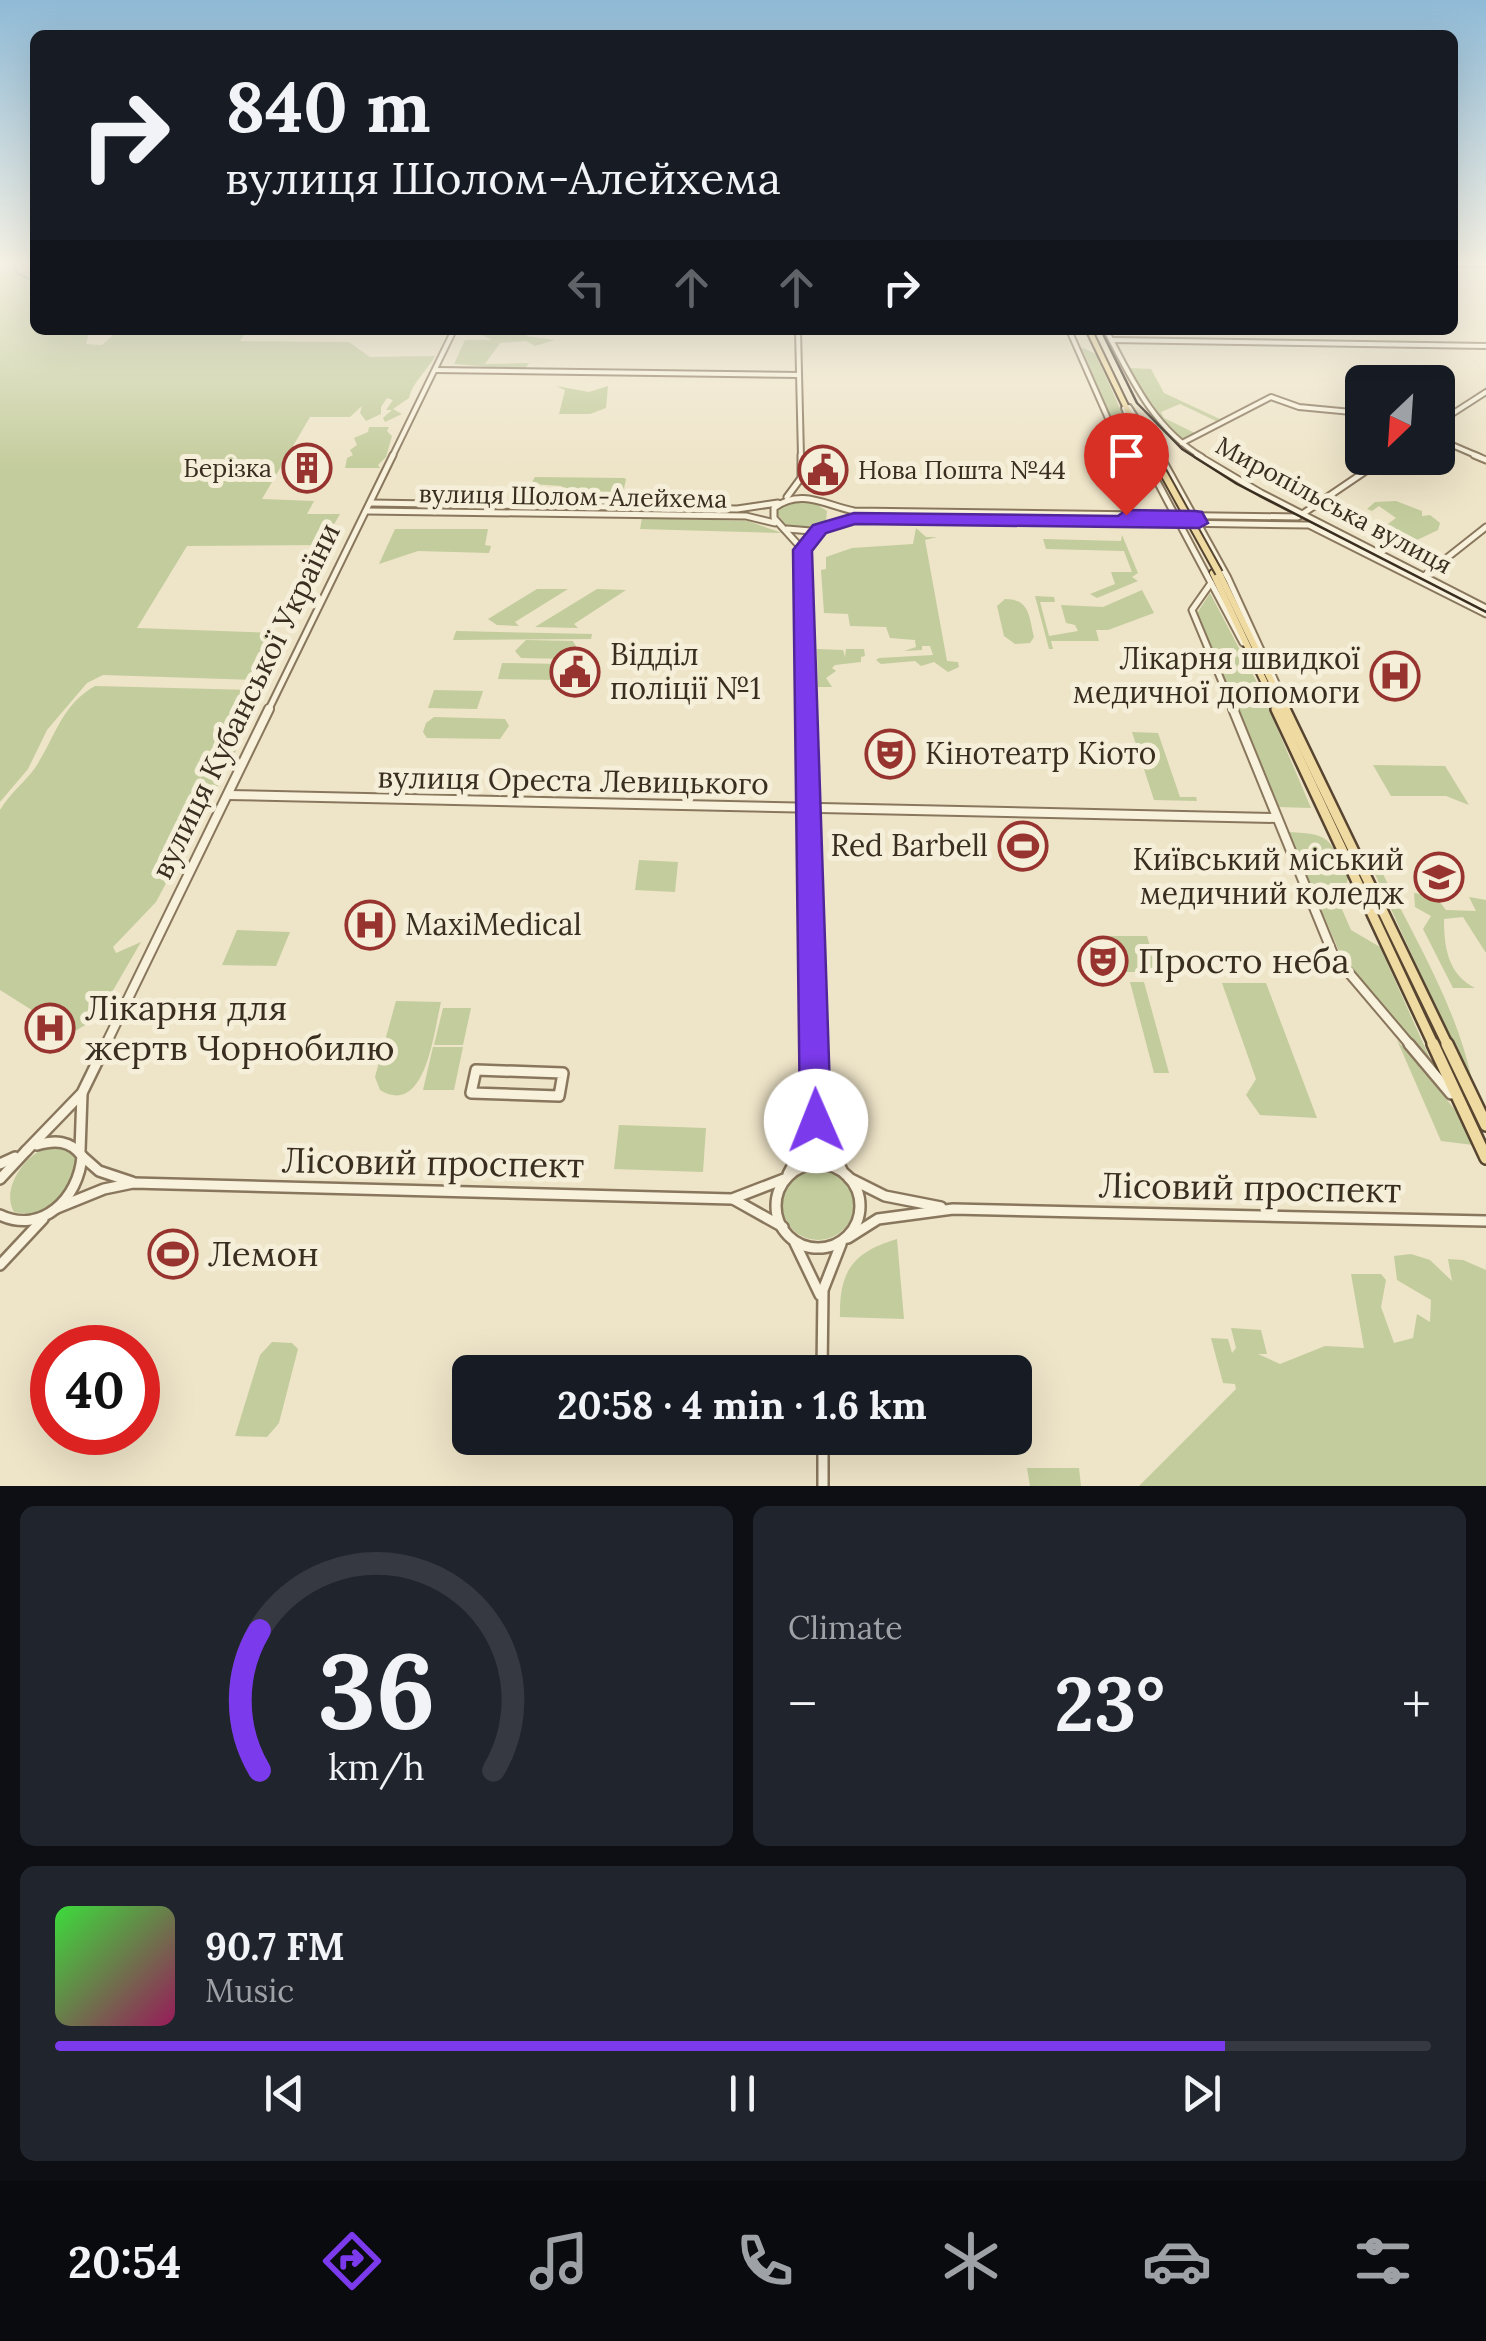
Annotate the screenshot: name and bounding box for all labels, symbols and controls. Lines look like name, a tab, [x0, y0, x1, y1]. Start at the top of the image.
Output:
text: 840 m	[225, 62, 431, 151]
icon: right	[60, 70, 190, 200]
text: вулиця Шолом-Алейхема	[225, 149, 781, 206]
icon: left	[559, 260, 614, 315]
icon: ahead	[664, 260, 719, 315]
icon: ahead	[769, 260, 824, 315]
icon: right	[874, 260, 929, 315]
north arrow	[1345, 365, 1455, 475]
map controls	[1345, 365, 1455, 475]
pin	[1084, 413, 1169, 516]
icon: arrive	[1099, 428, 1154, 483]
street label: Миропільська вулиця	[1211, 429, 1457, 581]
building icon: Берізка	[281, 442, 333, 494]
public building icon: Нова Пошта №44	[797, 444, 849, 496]
place label: Берізка	[183, 452, 272, 484]
place label: Нова Пошта №44	[858, 454, 1066, 486]
street label: вулиця Шолом-Алейхема	[418, 477, 728, 515]
street label: вулиця Кубанської України	[142, 516, 349, 885]
place label: Відділ поліції №1	[610, 635, 761, 707]
place label: Лікарня швидкої медичної допомоги	[1073, 639, 1361, 711]
public building icon: Відділ поліції №1	[549, 646, 601, 698]
hospital icon: Лікарня швидкої медичної допомоги	[1369, 650, 1421, 702]
theatre icon: Кінотеатр Кіото	[864, 728, 916, 780]
place label: Кінотеатр Кіото	[925, 734, 1156, 772]
street label: вулиця Ореста Левицького	[377, 758, 769, 803]
sports icon: Red Barbell	[997, 820, 1049, 872]
place label: Red Barbell	[830, 826, 988, 864]
place label: Київський міський медичний коледж	[1132, 840, 1405, 912]
school or university icon: Київський міський медичний коледж	[1413, 851, 1465, 903]
hospital icon: MaxiMedical	[344, 899, 396, 951]
place label: MaxiMedical	[405, 905, 582, 943]
theatre icon: Просто неба	[1077, 935, 1129, 987]
place label: Просто неба	[1138, 938, 1349, 983]
place label: Лікарня для жертв Чорнобилю	[85, 985, 394, 1070]
hospital icon: Лікарня для жертв Чорнобилю	[24, 1002, 76, 1054]
position arrow	[764, 1069, 868, 1173]
street label: Лісовий проспект	[281, 1137, 585, 1188]
street label: Лісовий проспект	[1098, 1162, 1402, 1213]
sports icon: Лемон	[147, 1228, 199, 1280]
place label: Лемон	[208, 1231, 319, 1276]
speed limit sign: 40	[30, 1325, 160, 1455]
text: 20:58 · 4 min · 1.6 km	[557, 1381, 927, 1429]
text: Climate	[788, 1607, 903, 1648]
text: 36	[317, 1623, 436, 1756]
text: 23°	[1054, 1656, 1165, 1752]
text: −	[788, 1669, 817, 1739]
text: +	[1402, 1669, 1431, 1739]
text: km/h	[328, 1744, 425, 1790]
text: 90.7 FM	[205, 1922, 345, 1970]
text: Music	[205, 1970, 294, 2011]
icon: previous	[257, 2066, 312, 2121]
icon: pause	[715, 2066, 770, 2121]
icon: next	[1174, 2066, 1229, 2121]
icon: directions	[317, 2226, 387, 2296]
icon: music	[524, 2226, 594, 2296]
icon: phone	[730, 2226, 800, 2296]
icon: climate	[936, 2226, 1006, 2296]
icon: car	[1142, 2226, 1212, 2296]
icon: filters	[1348, 2226, 1418, 2296]
text: 20:54	[68, 2233, 181, 2290]

